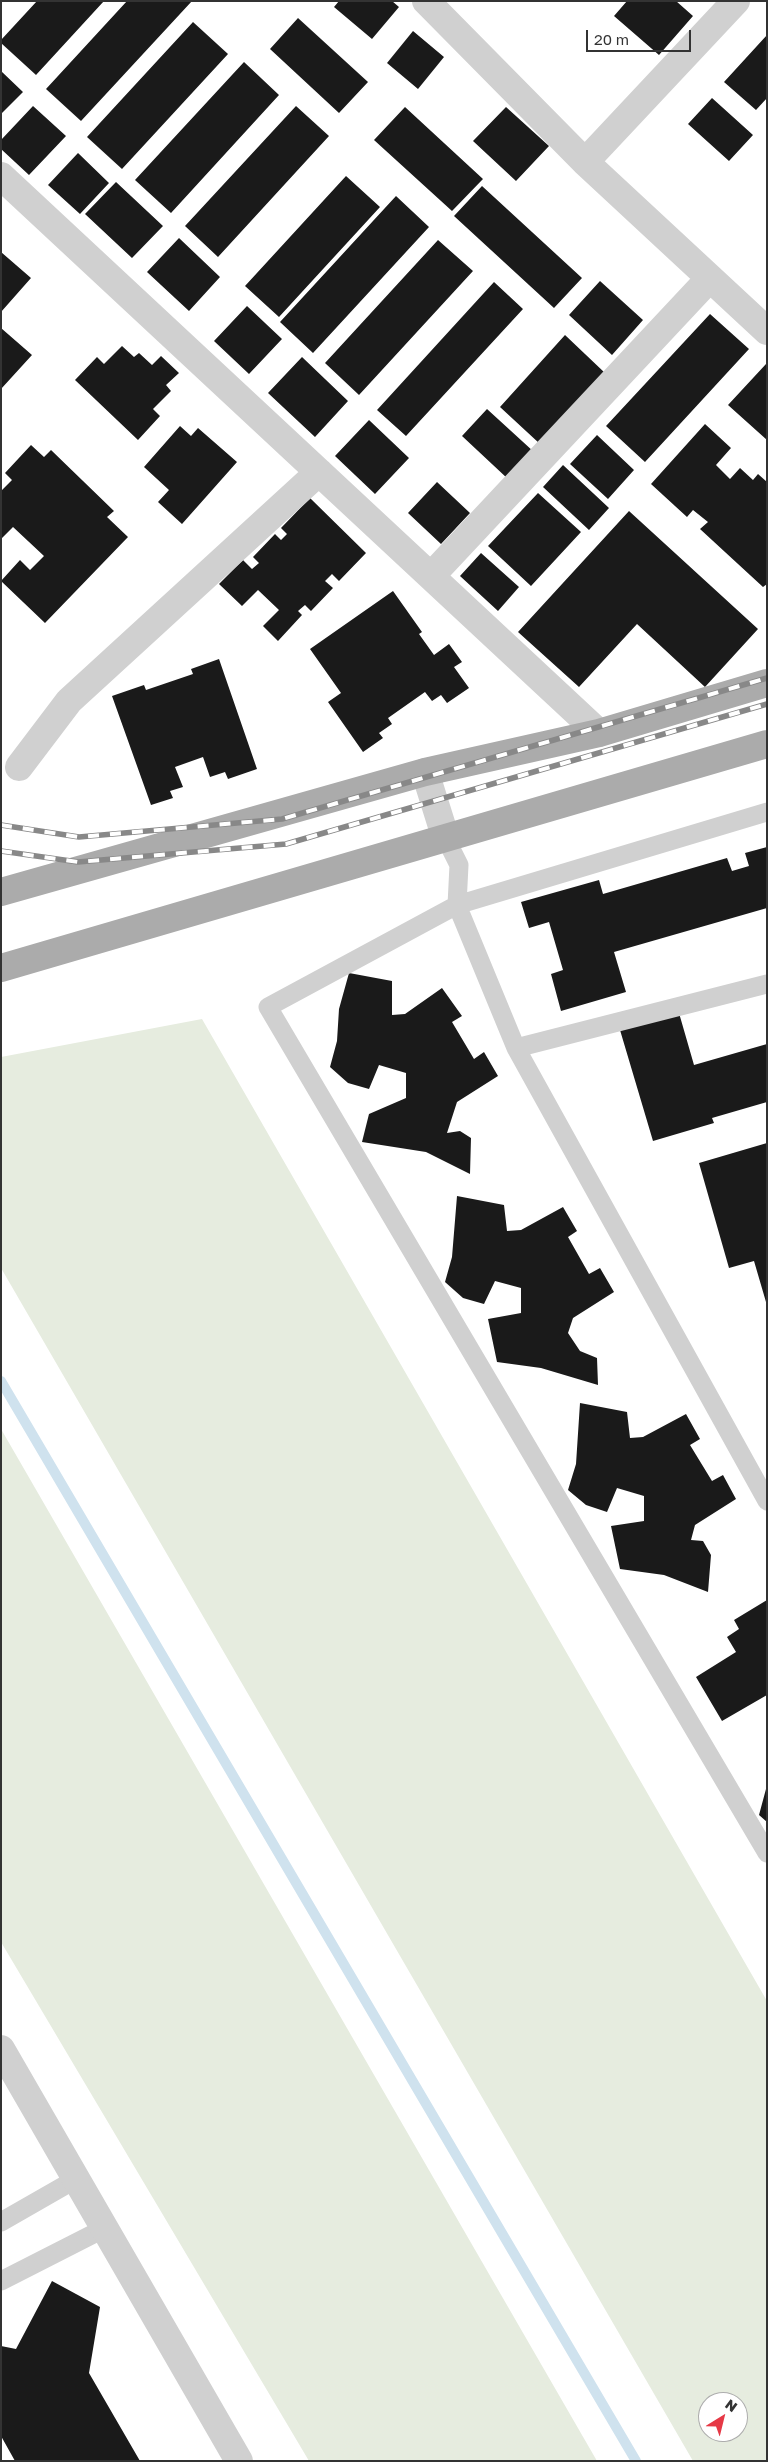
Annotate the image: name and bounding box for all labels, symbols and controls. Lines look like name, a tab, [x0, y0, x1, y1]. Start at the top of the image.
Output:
scale bar	[588, 20, 693, 52]
text: 20 m	[594, 30, 629, 48]
north arrow	[698, 2392, 748, 2442]
text: N	[722, 2395, 741, 2415]

